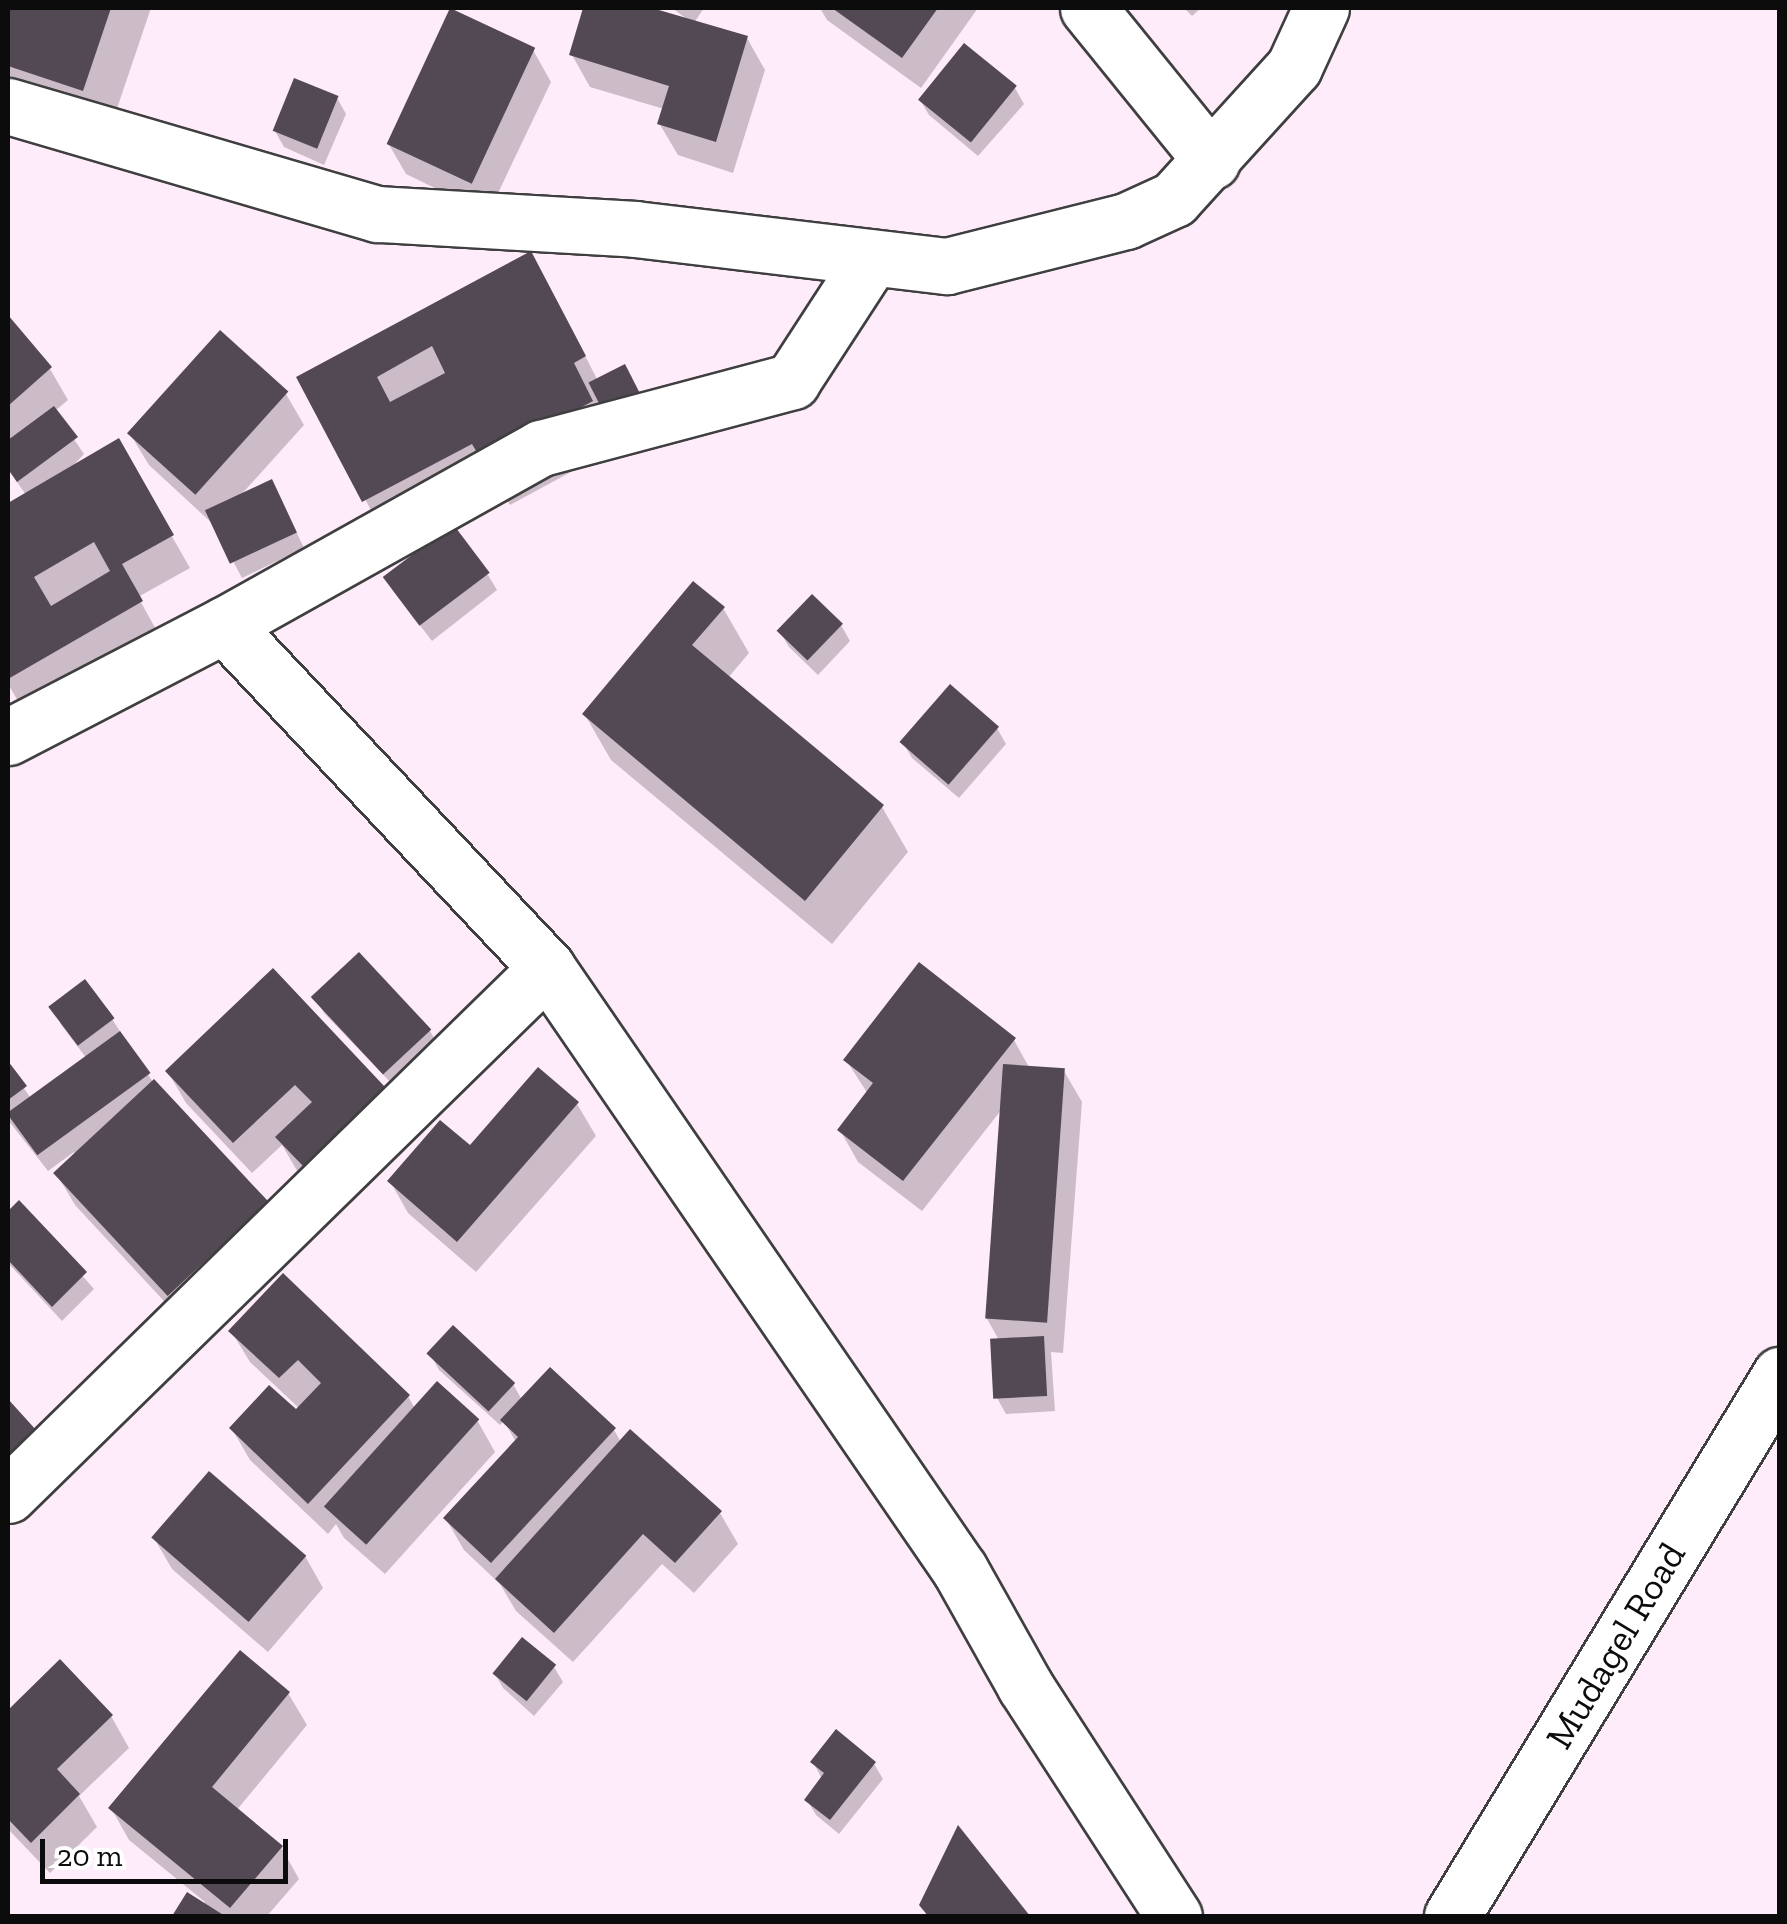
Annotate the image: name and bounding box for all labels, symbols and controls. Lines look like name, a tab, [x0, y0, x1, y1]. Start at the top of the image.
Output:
street label: Mudagel Road	[1537, 1535, 1695, 1757]
scale bar	[45, 1819, 292, 1881]
text: 20 m	[57, 1838, 122, 1874]

